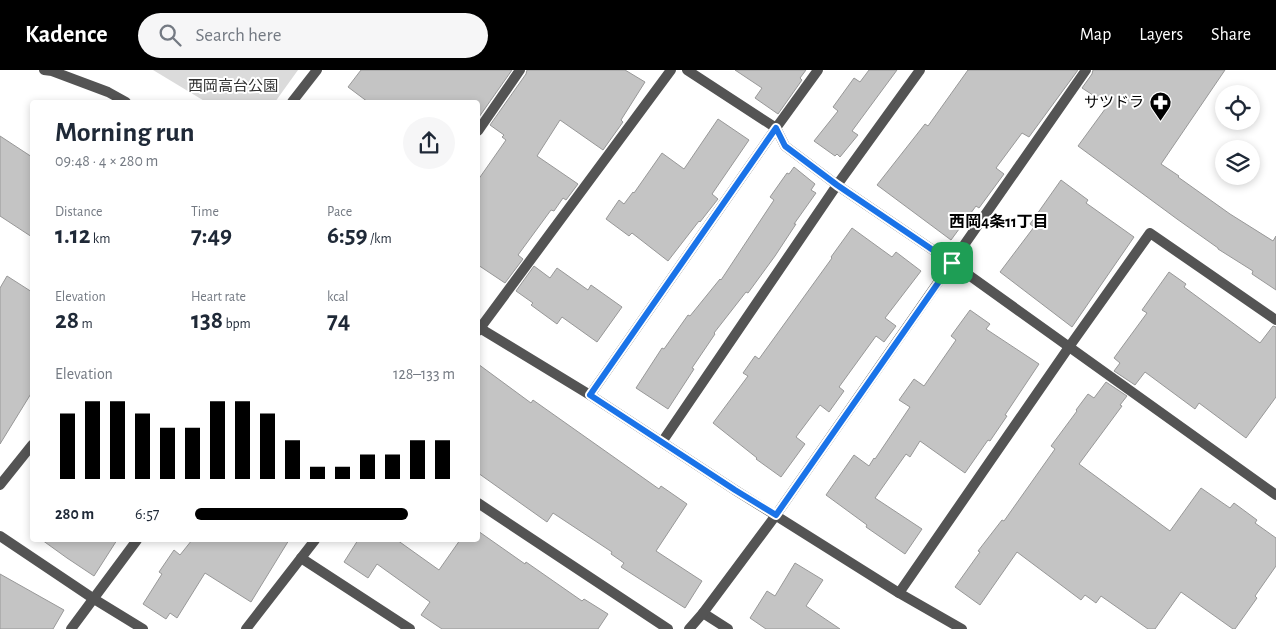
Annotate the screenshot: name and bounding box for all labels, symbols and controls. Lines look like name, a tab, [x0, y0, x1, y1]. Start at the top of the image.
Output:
search box	[138, 13, 488, 58]
icon: search	[156, 21, 184, 49]
text: Kadence	[25, 23, 108, 47]
text: Search here	[196, 26, 281, 45]
text: Map	[1080, 26, 1111, 44]
text: Layers	[1139, 26, 1183, 44]
text: Share	[1211, 26, 1251, 44]
park label: 西岡高台公園	[188, 78, 278, 94]
map controls	[1215, 85, 1260, 185]
button: locate	[1215, 85, 1260, 130]
pharmacy icon: サツドラ	[1148, 90, 1172, 121]
place label: サツドラ	[1084, 95, 1144, 110]
button: share	[403, 117, 455, 169]
text: Morning run	[55, 119, 195, 147]
button: layers	[1215, 140, 1260, 185]
text: 09:48 · 4 × 280 m	[55, 153, 158, 169]
text: Distance	[55, 205, 102, 219]
text: Time	[191, 205, 219, 219]
text: Pace	[327, 205, 352, 219]
district label: 西岡4条11丁目	[949, 213, 1049, 230]
text: 1.12	[55, 223, 91, 248]
text: 7:49	[191, 223, 232, 248]
text: 6:59	[327, 223, 368, 248]
text: km	[91, 232, 110, 246]
text: /km	[368, 232, 392, 246]
pin	[931, 242, 973, 284]
icon: arrive	[938, 249, 966, 277]
text: Elevation	[55, 290, 106, 304]
text: Heart rate	[191, 290, 246, 304]
text: kcal	[327, 290, 348, 304]
text: 28	[55, 308, 79, 333]
text: 138	[191, 308, 223, 333]
text: 74	[327, 308, 350, 333]
text: m	[79, 317, 93, 331]
text: bpm	[223, 317, 251, 331]
text: Elevation	[55, 366, 113, 382]
text: 128–133 m	[393, 366, 455, 382]
text: 280 m	[55, 506, 94, 522]
text: 6:57	[135, 506, 160, 522]

